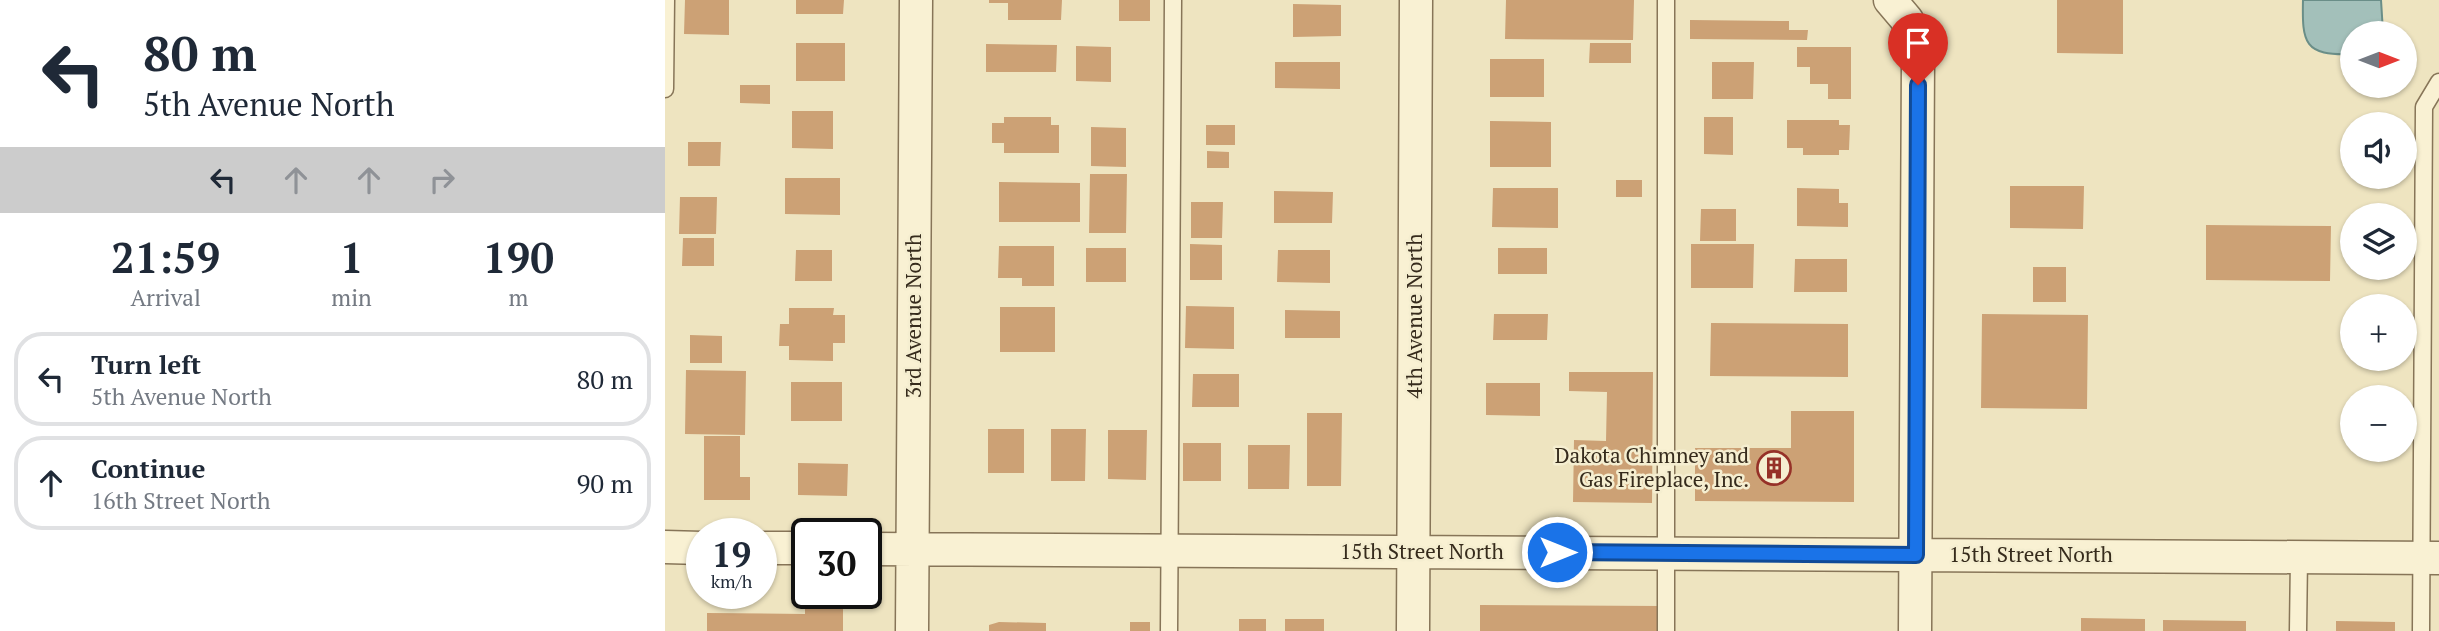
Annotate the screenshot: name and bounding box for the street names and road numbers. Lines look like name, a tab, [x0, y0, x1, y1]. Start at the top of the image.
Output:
street label: 4th Avenue North	[1400, 233, 1428, 399]
street label: 3rd Avenue North	[899, 234, 927, 398]
street label: 15th Street North	[1340, 537, 1504, 565]
street label: 15th Street North	[1949, 540, 2113, 568]

